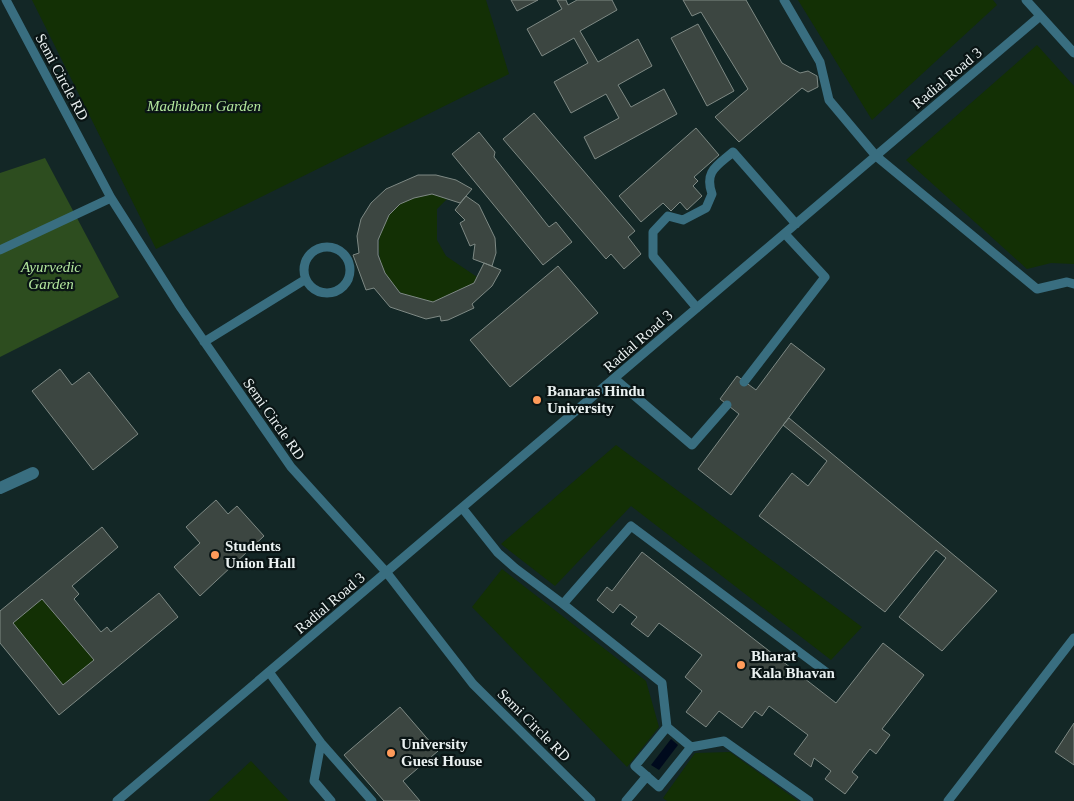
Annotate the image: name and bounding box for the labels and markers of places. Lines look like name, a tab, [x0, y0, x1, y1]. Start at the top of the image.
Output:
place label: Banaras Hindu University	[547, 383, 645, 416]
marker: Banaras Hindu University	[531, 394, 543, 406]
place label: Students Union Hall	[225, 538, 295, 571]
marker: Students Union Hall	[209, 549, 221, 561]
place label: Bharat Kala Bhavan	[751, 648, 835, 681]
marker: Bharat Kala Bhavan	[735, 659, 747, 671]
place label: University Guest House	[401, 736, 483, 769]
marker: University Guest House	[385, 747, 397, 759]

